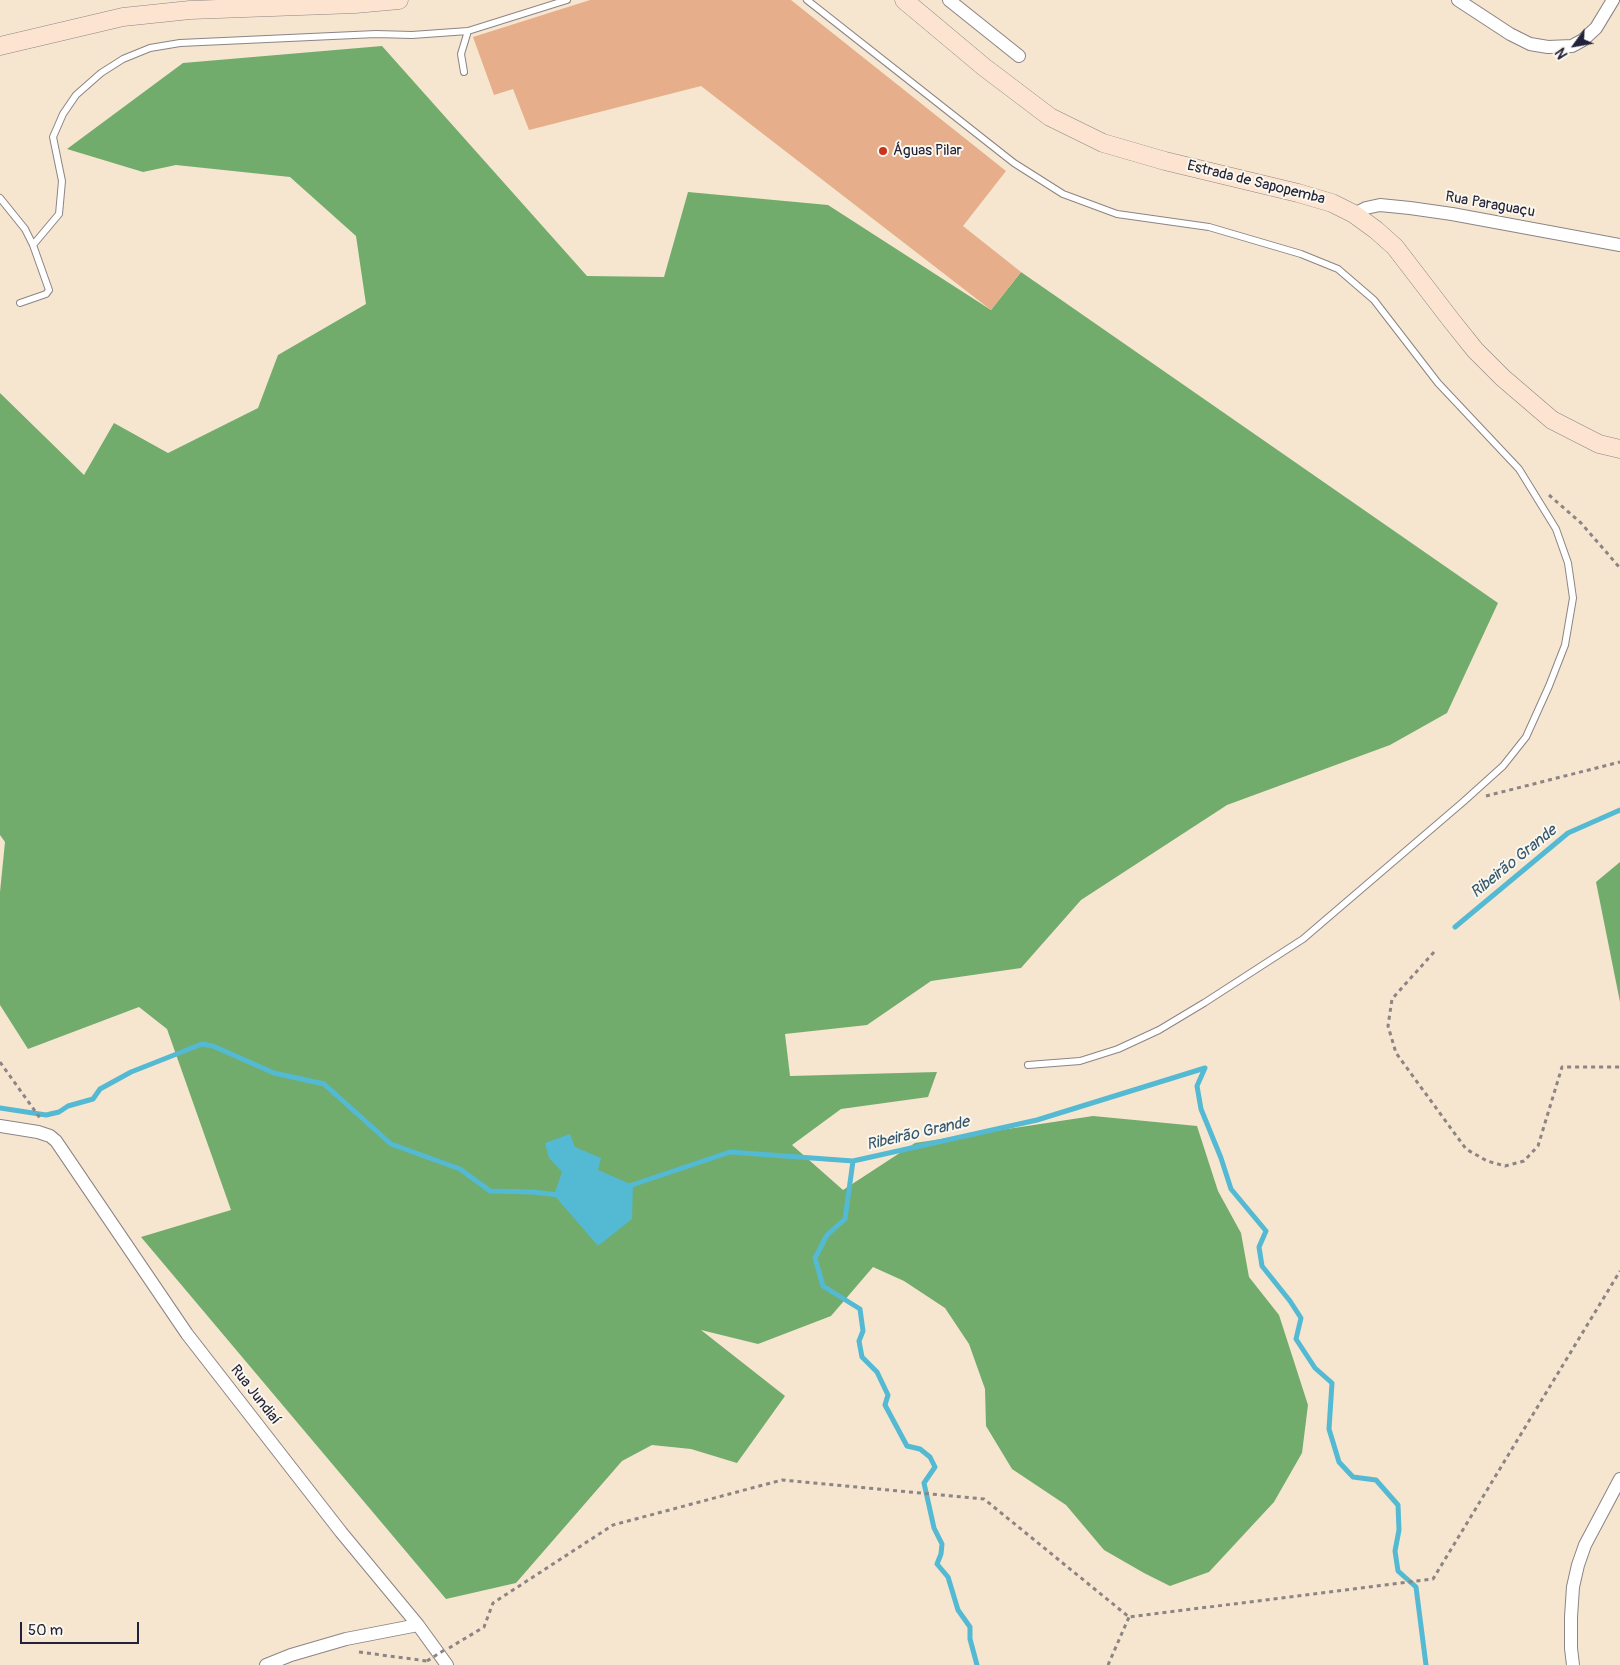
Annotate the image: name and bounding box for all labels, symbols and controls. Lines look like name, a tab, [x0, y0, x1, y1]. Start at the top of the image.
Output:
north arrow	[1550, 20, 1600, 70]
text: N	[1552, 45, 1572, 62]
place label: Águas Pilar	[893, 142, 962, 160]
marker: Águas Pilar	[877, 145, 889, 157]
street label: Estrada de Sapopemba	[1185, 157, 1327, 209]
street label: Rua Paraguaçu	[1444, 188, 1536, 222]
water label: Ribeirão Grande	[1467, 822, 1561, 902]
water label: Ribeirão Grande	[865, 1113, 971, 1155]
street label: Rua Jundiaí	[226, 1362, 284, 1428]
scale bar	[22, 1612, 141, 1644]
text: 50 m	[28, 1621, 63, 1640]

